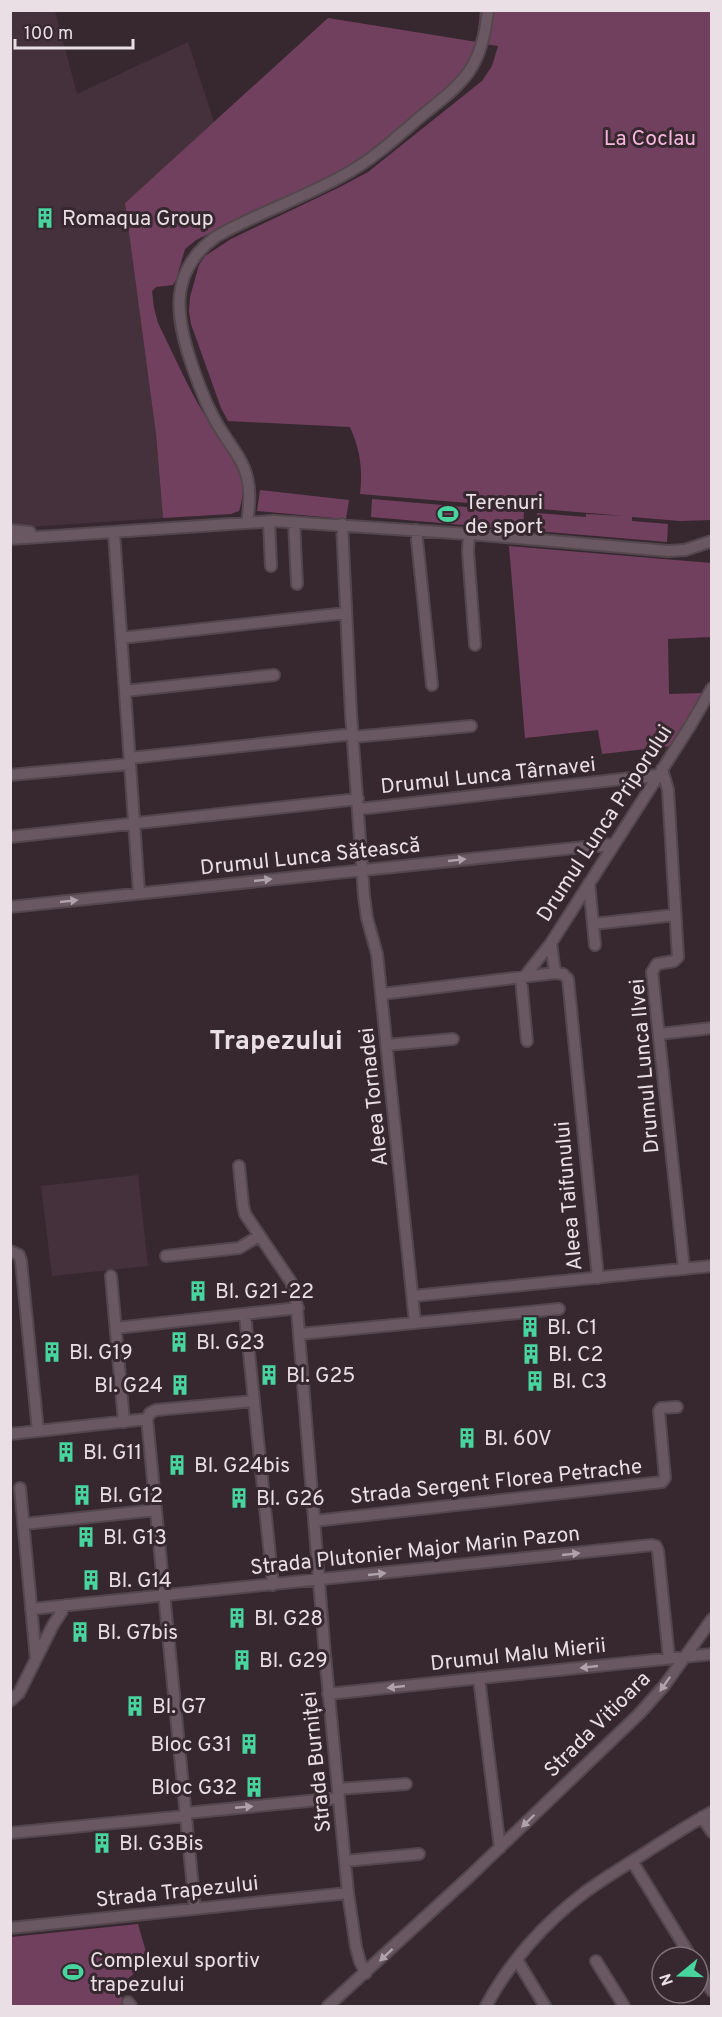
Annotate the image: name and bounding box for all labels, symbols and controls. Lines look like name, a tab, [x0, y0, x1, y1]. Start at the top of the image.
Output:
scale bar	[15, 12, 134, 50]
text: 100 m	[24, 23, 73, 46]
park label: La Coclau	[604, 126, 696, 153]
building icon: Romaqua Group	[33, 206, 57, 230]
place label: Romaqua Group	[62, 206, 214, 233]
place label: Terenuri de sport	[465, 490, 543, 541]
sports icon: Terenuri de sport	[436, 502, 460, 526]
street label: Drumul Lunca Priporului	[531, 720, 679, 927]
street label: Drumul Lunca Târnavei	[379, 752, 597, 801]
street label: Drumul Lunca Sătească	[199, 833, 422, 882]
one-way arrow	[447, 855, 466, 865]
one-way arrow	[253, 875, 272, 885]
one-way arrow	[59, 896, 78, 906]
street label: Drumul Lunca Ilvei	[624, 977, 667, 1154]
district label: Trapezului	[209, 1025, 343, 1059]
street label: Aleea Tornadei	[354, 1026, 395, 1168]
street label: Aleea Taifunului	[550, 1120, 589, 1272]
building icon: Bl. G21-22	[186, 1279, 210, 1303]
place label: Bl. G21-22	[215, 1279, 314, 1306]
building icon: Bl. C1	[518, 1315, 542, 1339]
place label: Bl. C1	[547, 1315, 597, 1342]
building icon: Bl. G23	[167, 1330, 191, 1354]
place label: Bl. G23	[196, 1330, 265, 1357]
building icon: Bl. G19	[40, 1340, 64, 1364]
place label: Bl. G19	[69, 1340, 133, 1367]
building icon: Bl. C2	[519, 1342, 543, 1366]
place label: Bl. C2	[548, 1342, 603, 1369]
building icon: Bl. G25	[257, 1363, 281, 1387]
place label: Bl. G25	[286, 1363, 355, 1390]
building icon: Bl. C3	[523, 1369, 547, 1393]
place label: Bl. C3	[552, 1369, 607, 1396]
place label: Bl. G24	[94, 1373, 163, 1400]
building icon: Bl. G24	[168, 1373, 192, 1397]
building icon: Bl. 60V	[455, 1426, 479, 1450]
place label: Bl. 60V	[484, 1426, 552, 1453]
building icon: Bl. G11	[54, 1440, 78, 1464]
place label: Bl. G11	[83, 1440, 142, 1467]
building icon: Bl. G24bis	[165, 1453, 189, 1477]
place label: Bl. G24bis	[194, 1453, 290, 1480]
street label: Strada Sergent Florea Petrache	[349, 1454, 644, 1511]
building icon: Bl. G12	[70, 1483, 94, 1507]
place label: Bl. G12	[99, 1483, 163, 1510]
building icon: Bl. G26	[227, 1486, 251, 1510]
place label: Bl. G26	[256, 1486, 325, 1513]
street label: Strada Plutonier Major Marin Pazon	[249, 1521, 581, 1582]
building icon: Bl. G13	[74, 1525, 98, 1549]
place label: Bl. G13	[103, 1525, 167, 1552]
one-way arrow	[561, 1549, 580, 1559]
building icon: Bl. G14	[79, 1568, 103, 1592]
place label: Bl. G14	[108, 1568, 172, 1595]
one-way arrow	[367, 1569, 386, 1579]
building icon: Bl. G28	[225, 1606, 249, 1630]
place label: Bl. G28	[254, 1606, 323, 1633]
building icon: Bl. G7bis	[68, 1620, 92, 1644]
place label: Bl. G7bis	[97, 1620, 178, 1647]
street label: Drumul Malu Mierii	[429, 1633, 607, 1678]
building icon: Bl. G29	[230, 1648, 254, 1672]
place label: Bl. G29	[259, 1648, 328, 1675]
one-way arrow	[580, 1662, 599, 1671]
street label: Strada Vitioara	[539, 1666, 657, 1784]
one-way arrow	[660, 1676, 672, 1691]
one-way arrow	[386, 1682, 405, 1692]
street label: Strada Burniței	[297, 1690, 338, 1834]
building icon: Bl. G7	[123, 1694, 147, 1718]
place label: Bl. G7	[152, 1694, 206, 1721]
place label: Bloc G31	[151, 1732, 232, 1759]
building icon: Bloc G31	[237, 1732, 261, 1756]
place label: Bloc G32	[151, 1775, 237, 1802]
building icon: Bloc G32	[242, 1775, 266, 1799]
one-way arrow	[235, 1802, 254, 1812]
one-way arrow	[521, 1814, 535, 1828]
building icon: Bl. G3Bis	[90, 1831, 114, 1855]
place label: Bl. G3Bis	[119, 1831, 204, 1858]
street label: Strada Trapezului	[95, 1871, 260, 1914]
north arrow	[650, 1945, 710, 2005]
place label: Complexul sportiv trapezului	[90, 1948, 260, 1999]
one-way arrow	[378, 1948, 393, 1962]
sports icon: Complexul sportiv trapezului	[61, 1960, 85, 1984]
text: N	[656, 1971, 679, 1988]

